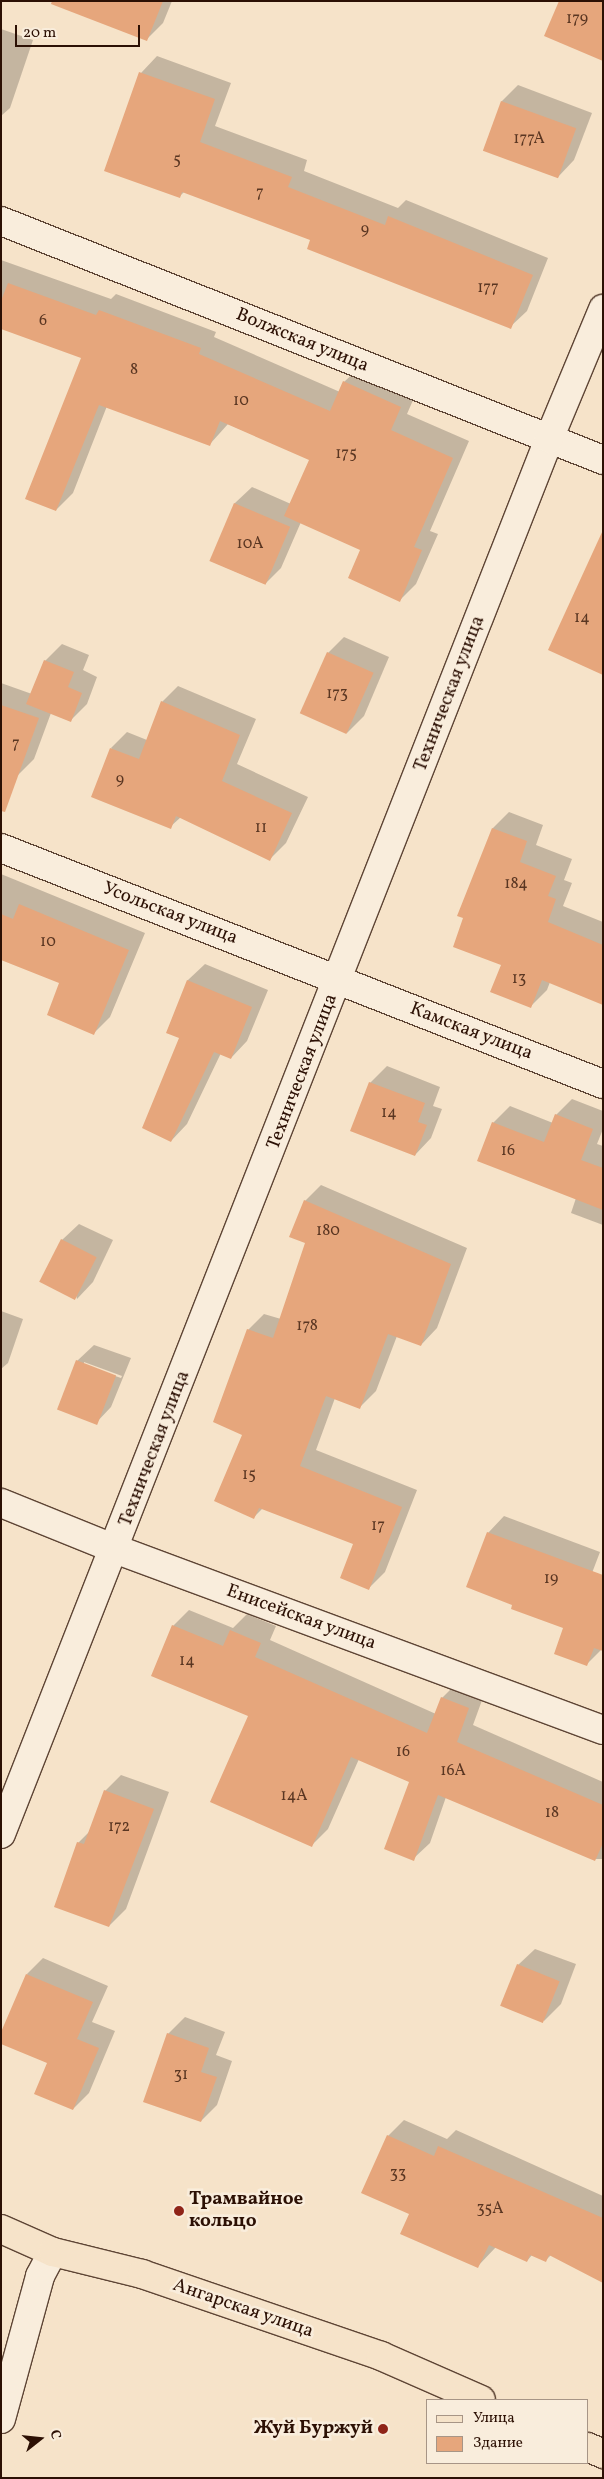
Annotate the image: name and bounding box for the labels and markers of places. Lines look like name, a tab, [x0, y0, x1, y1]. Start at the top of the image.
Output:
place label: Трамвайное кольцо	[189, 2189, 303, 2233]
marker: Трамвайное кольцо	[173, 2205, 185, 2217]
place label: Жуй Буржуй	[254, 2418, 373, 2440]
marker: Жуй Буржуй	[377, 2423, 389, 2435]

